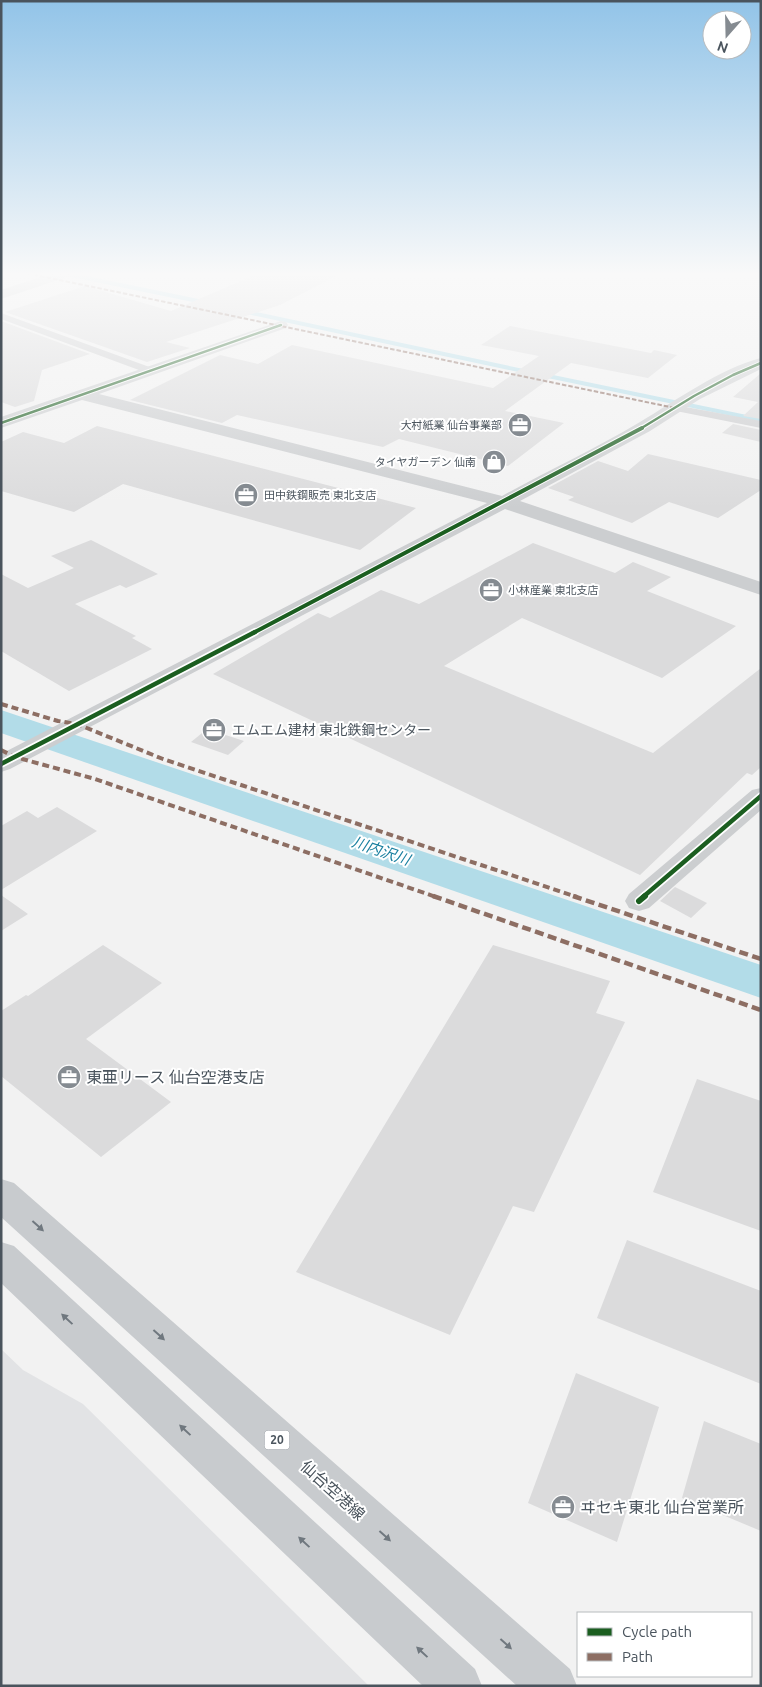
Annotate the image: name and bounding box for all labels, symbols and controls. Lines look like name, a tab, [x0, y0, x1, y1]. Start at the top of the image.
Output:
north arrow	[702, 10, 752, 60]
text: N	[715, 38, 730, 57]
office icon: 大村紙業 仙台事業部	[507, 412, 533, 438]
place label: 大村紙業 仙台事業部	[400, 419, 502, 431]
shop icon: タイヤガーデン 仙南	[481, 449, 507, 475]
place label: タイヤガーデン 仙南	[375, 456, 476, 468]
office icon: 田中鉄鋼販売 東北支店	[233, 482, 259, 508]
place label: 田中鉄鋼販売 東北支店	[264, 489, 377, 501]
office icon: 小林産業 東北支店	[478, 577, 504, 603]
place label: 小林産業 東北支店	[508, 584, 599, 596]
office icon: エムエム建材 東北鉄鋼センター	[201, 717, 227, 743]
place label: エムエム建材 東北鉄鋼センター	[232, 722, 431, 738]
water label: 川内沢川	[350, 833, 414, 869]
office icon: 東亜リース 仙台空港支店	[56, 1064, 82, 1090]
place label: 東亜リース 仙台空港支店	[86, 1068, 265, 1086]
one-way arrow	[31, 1221, 44, 1232]
one-way arrow	[61, 1313, 73, 1325]
one-way arrow	[152, 1329, 165, 1340]
one-way arrow	[179, 1424, 191, 1436]
road number: 20	[264, 1430, 290, 1450]
street label: 仙台空港線	[297, 1457, 369, 1523]
office icon: ヰセキ東北 仙台営業所	[550, 1494, 576, 1520]
place label: ヰセキ東北 仙台営業所	[580, 1498, 744, 1516]
one-way arrow	[378, 1530, 390, 1542]
one-way arrow	[298, 1536, 310, 1548]
legend	[577, 1612, 752, 1677]
text: Cycle path	[622, 1623, 692, 1640]
one-way arrow	[500, 1638, 512, 1650]
one-way arrow	[416, 1647, 429, 1658]
text: Path	[622, 1648, 653, 1665]

